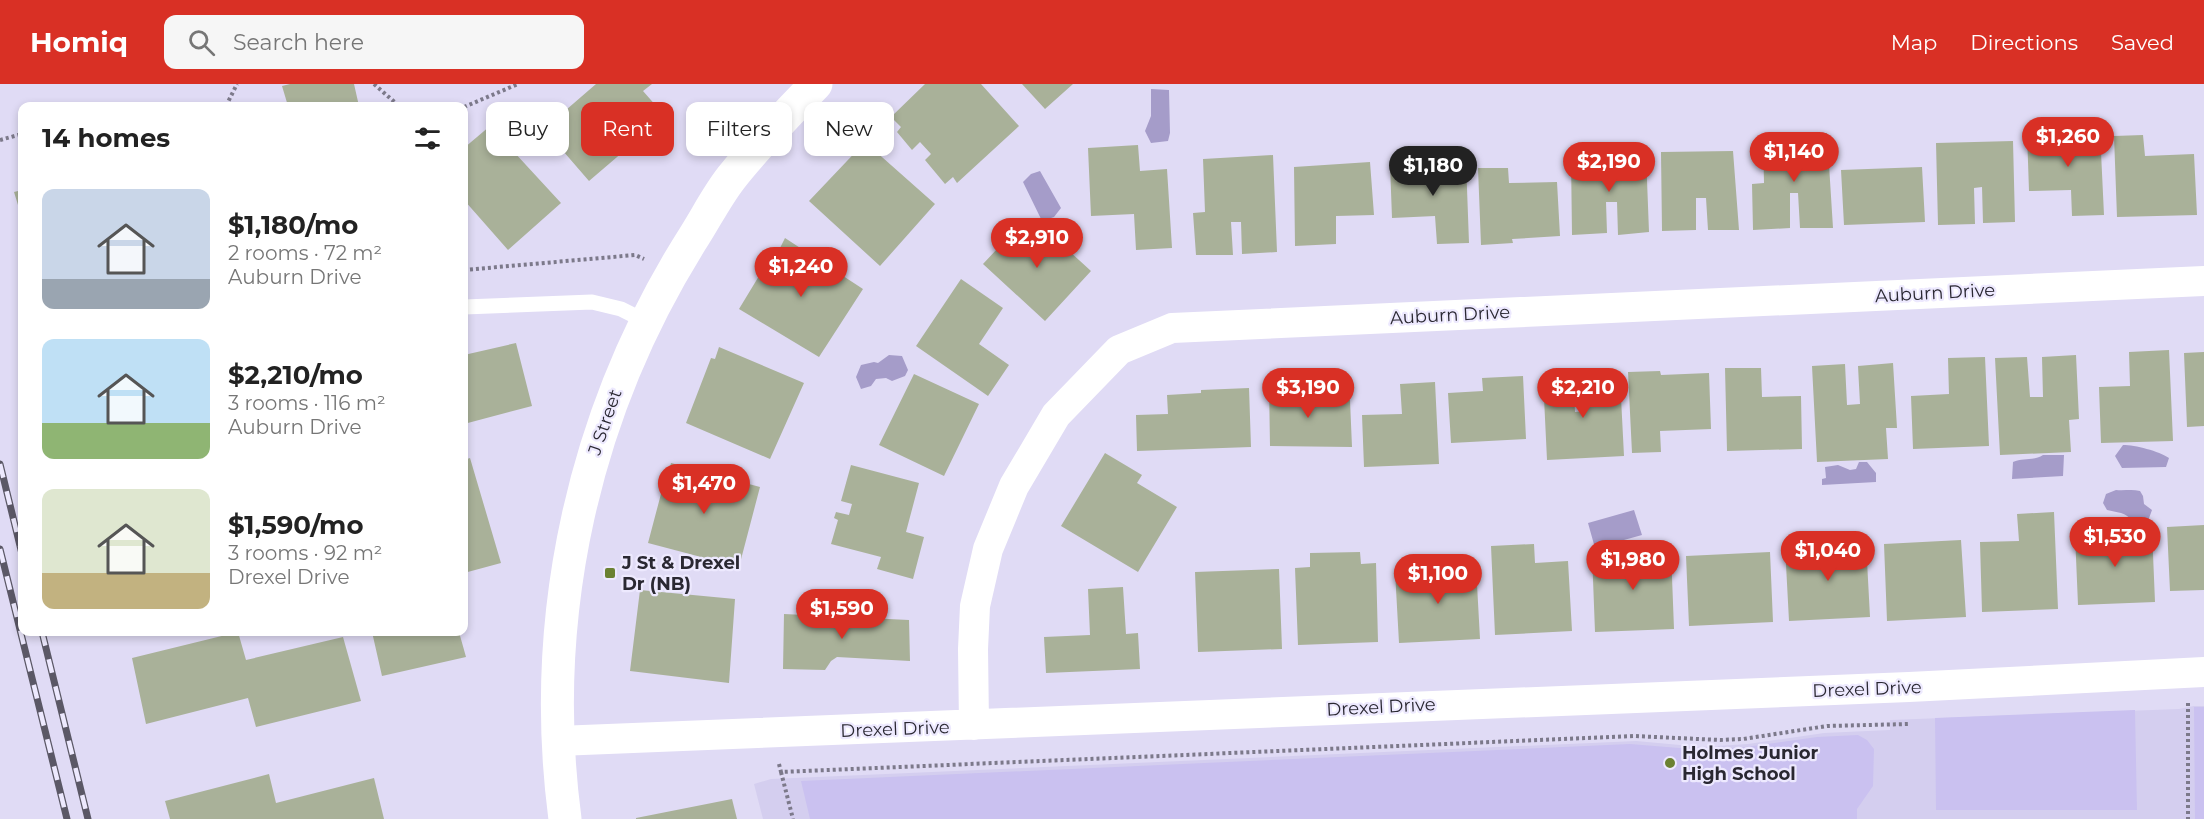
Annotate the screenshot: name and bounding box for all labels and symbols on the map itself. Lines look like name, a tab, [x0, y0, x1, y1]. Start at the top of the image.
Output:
pin: $1,260	[2019, 117, 2117, 168]
pin: $1,140	[1745, 132, 1843, 183]
pin: $2,190	[1560, 142, 1658, 193]
pin: $1,180	[1384, 146, 1482, 197]
pin: $2,910	[988, 218, 1086, 269]
pin: $1,240	[752, 247, 850, 298]
street label: Auburn Drive	[1874, 279, 1996, 307]
street label: Auburn Drive	[1389, 301, 1511, 329]
pin: $3,190	[1259, 368, 1357, 419]
pin: $2,210	[1534, 368, 1632, 419]
street label: J Street	[583, 386, 626, 459]
pin: $1,470	[655, 464, 753, 515]
pin: $1,530	[2066, 517, 2164, 568]
pin: $1,040	[1779, 531, 1877, 582]
pin: $1,980	[1584, 540, 1682, 591]
place label: J St & Drexel Dr (NB)	[621, 552, 740, 595]
pin: $1,100	[1389, 554, 1487, 605]
marker: J St & Drexel Dr (NB)	[603, 566, 617, 580]
pin: $1,590	[793, 589, 891, 640]
street label: Drexel Drive	[1812, 676, 1922, 702]
street label: Drexel Drive	[1326, 693, 1436, 721]
street label: Drexel Drive	[840, 716, 950, 742]
place label: Holmes Junior High School	[1682, 742, 1819, 785]
marker: Holmes Junior High School	[1663, 756, 1677, 770]

